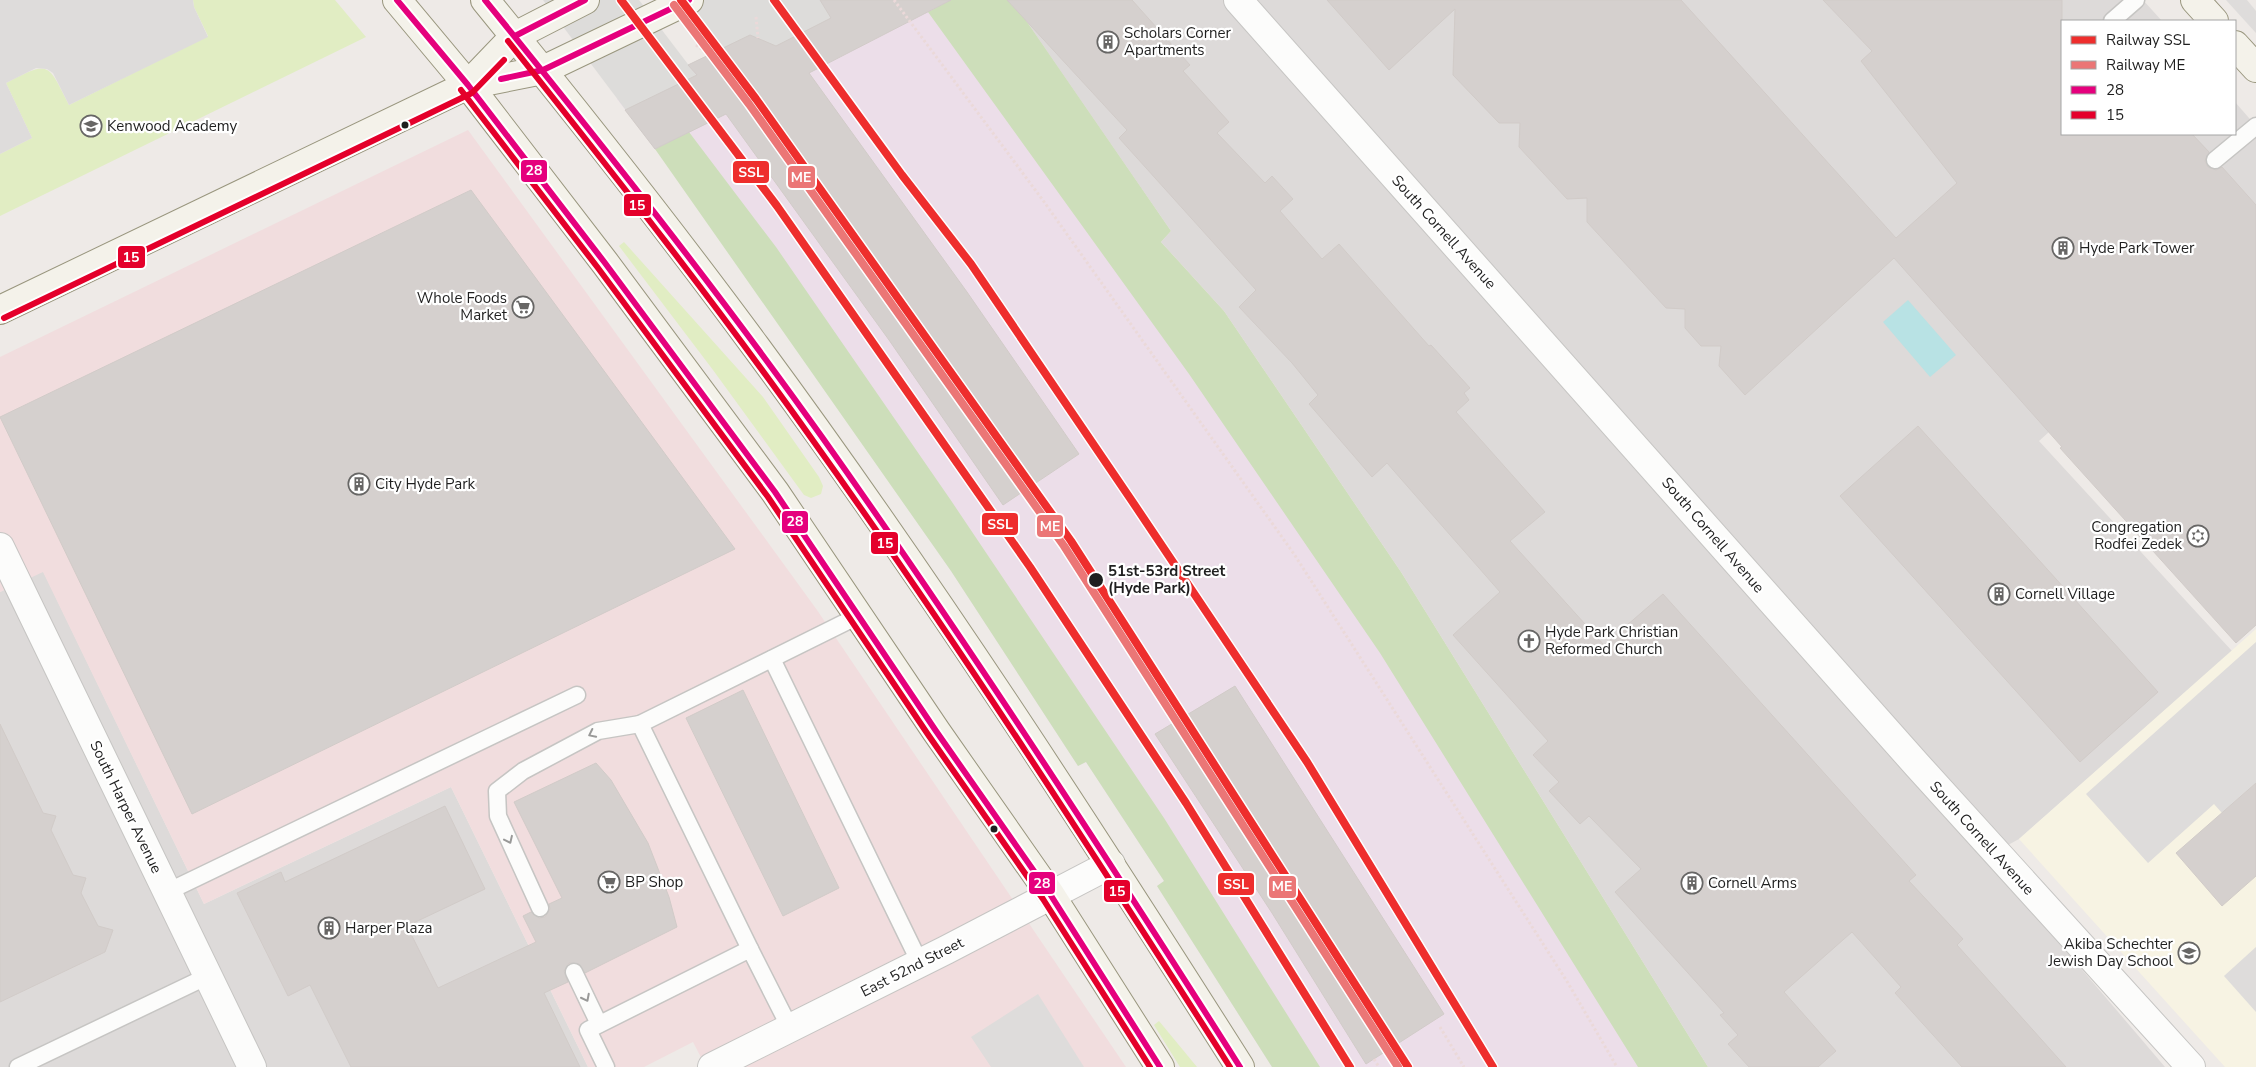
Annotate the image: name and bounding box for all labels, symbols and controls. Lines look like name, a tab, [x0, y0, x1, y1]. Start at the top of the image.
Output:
legend	[2061, 20, 2236, 135]
place label: Scholars Corner Apartments	[1124, 23, 1232, 60]
building icon: Scholars Corner Apartments	[1096, 30, 1120, 54]
text: Railway SSL	[2106, 30, 2190, 50]
text: Railway ME	[2106, 55, 2185, 75]
text: 28	[2106, 80, 2124, 100]
text: 15	[2106, 105, 2124, 125]
school or university icon: Kenwood Academy	[79, 114, 103, 138]
place label: Kenwood Academy	[107, 116, 238, 136]
unlabelled marker	[400, 120, 410, 130]
line badge: 28	[520, 159, 548, 183]
line badge: SSL	[732, 160, 770, 184]
text: 28	[526, 161, 542, 180]
text: SSL	[738, 163, 764, 182]
line badge: ME	[787, 165, 816, 189]
text: ME	[791, 168, 811, 187]
street label: South Cornell Avenue	[1387, 171, 1501, 293]
line badge: 15	[623, 193, 652, 217]
text: 15	[629, 196, 645, 215]
building icon: Hyde Park Tower	[2051, 236, 2075, 260]
place label: Hyde Park Tower	[2079, 238, 2195, 258]
line badge: 15	[117, 245, 146, 269]
text: 15	[123, 248, 139, 267]
place label: Whole Foods Market	[417, 288, 508, 325]
supermarket icon: Whole Foods Market	[511, 295, 535, 319]
building icon: City Hyde Park	[347, 472, 371, 496]
street label: South Cornell Avenue	[1657, 473, 1769, 597]
place label: City Hyde Park	[375, 474, 476, 494]
line badge: 28	[781, 510, 809, 534]
text: 28	[787, 512, 803, 531]
line badge: SSL	[981, 512, 1019, 536]
line badge: ME	[1036, 514, 1064, 538]
text: SSL	[987, 515, 1013, 534]
text: ME	[1040, 517, 1060, 536]
place label: Congregation Rodfei Zedek	[2091, 517, 2182, 554]
synagogue icon: Congregation Rodfei Zedek	[2186, 524, 2210, 548]
line badge: 15	[870, 531, 899, 555]
text: 15	[877, 534, 893, 553]
place label: 51st-53rd Street (Hyde Park)	[1108, 561, 1225, 598]
marker: 51st-53rd Street (Hyde Park)	[1087, 571, 1105, 589]
building icon: Cornell Village	[1987, 582, 2011, 606]
place label: Cornell Village	[2015, 584, 2115, 604]
place label: Hyde Park Christian Reformed Church	[1545, 622, 1678, 659]
church icon: Hyde Park Christian Reformed Church	[1517, 629, 1541, 653]
one-way arrow	[589, 728, 598, 738]
street label: South Harper Avenue	[85, 737, 167, 877]
street label: South Cornell Avenue	[1925, 777, 2039, 899]
unlabelled marker	[989, 824, 999, 834]
one-way arrow	[502, 835, 513, 844]
supermarket icon: BP Shop	[597, 870, 621, 894]
line badge: 28	[1028, 871, 1056, 895]
building icon: Cornell Arms	[1680, 871, 1704, 895]
place label: BP Shop	[625, 872, 684, 892]
line badge: SSL	[1217, 872, 1255, 896]
place label: Cornell Arms	[1708, 873, 1797, 893]
text: 28	[1034, 874, 1050, 893]
text: SSL	[1223, 875, 1249, 894]
line badge: ME	[1268, 875, 1297, 899]
text: ME	[1272, 877, 1292, 896]
line badge: 15	[1103, 879, 1131, 903]
text: 15	[1109, 882, 1125, 901]
building icon: Harper Plaza	[317, 916, 341, 940]
place label: Harper Plaza	[345, 918, 432, 938]
street label: East 52nd Street	[857, 932, 967, 1002]
place label: Akiba Schechter Jewish Day School	[2047, 934, 2174, 971]
school or university icon: Akiba Schechter Jewish Day School	[2177, 941, 2201, 965]
one-way arrow	[580, 993, 591, 1002]

